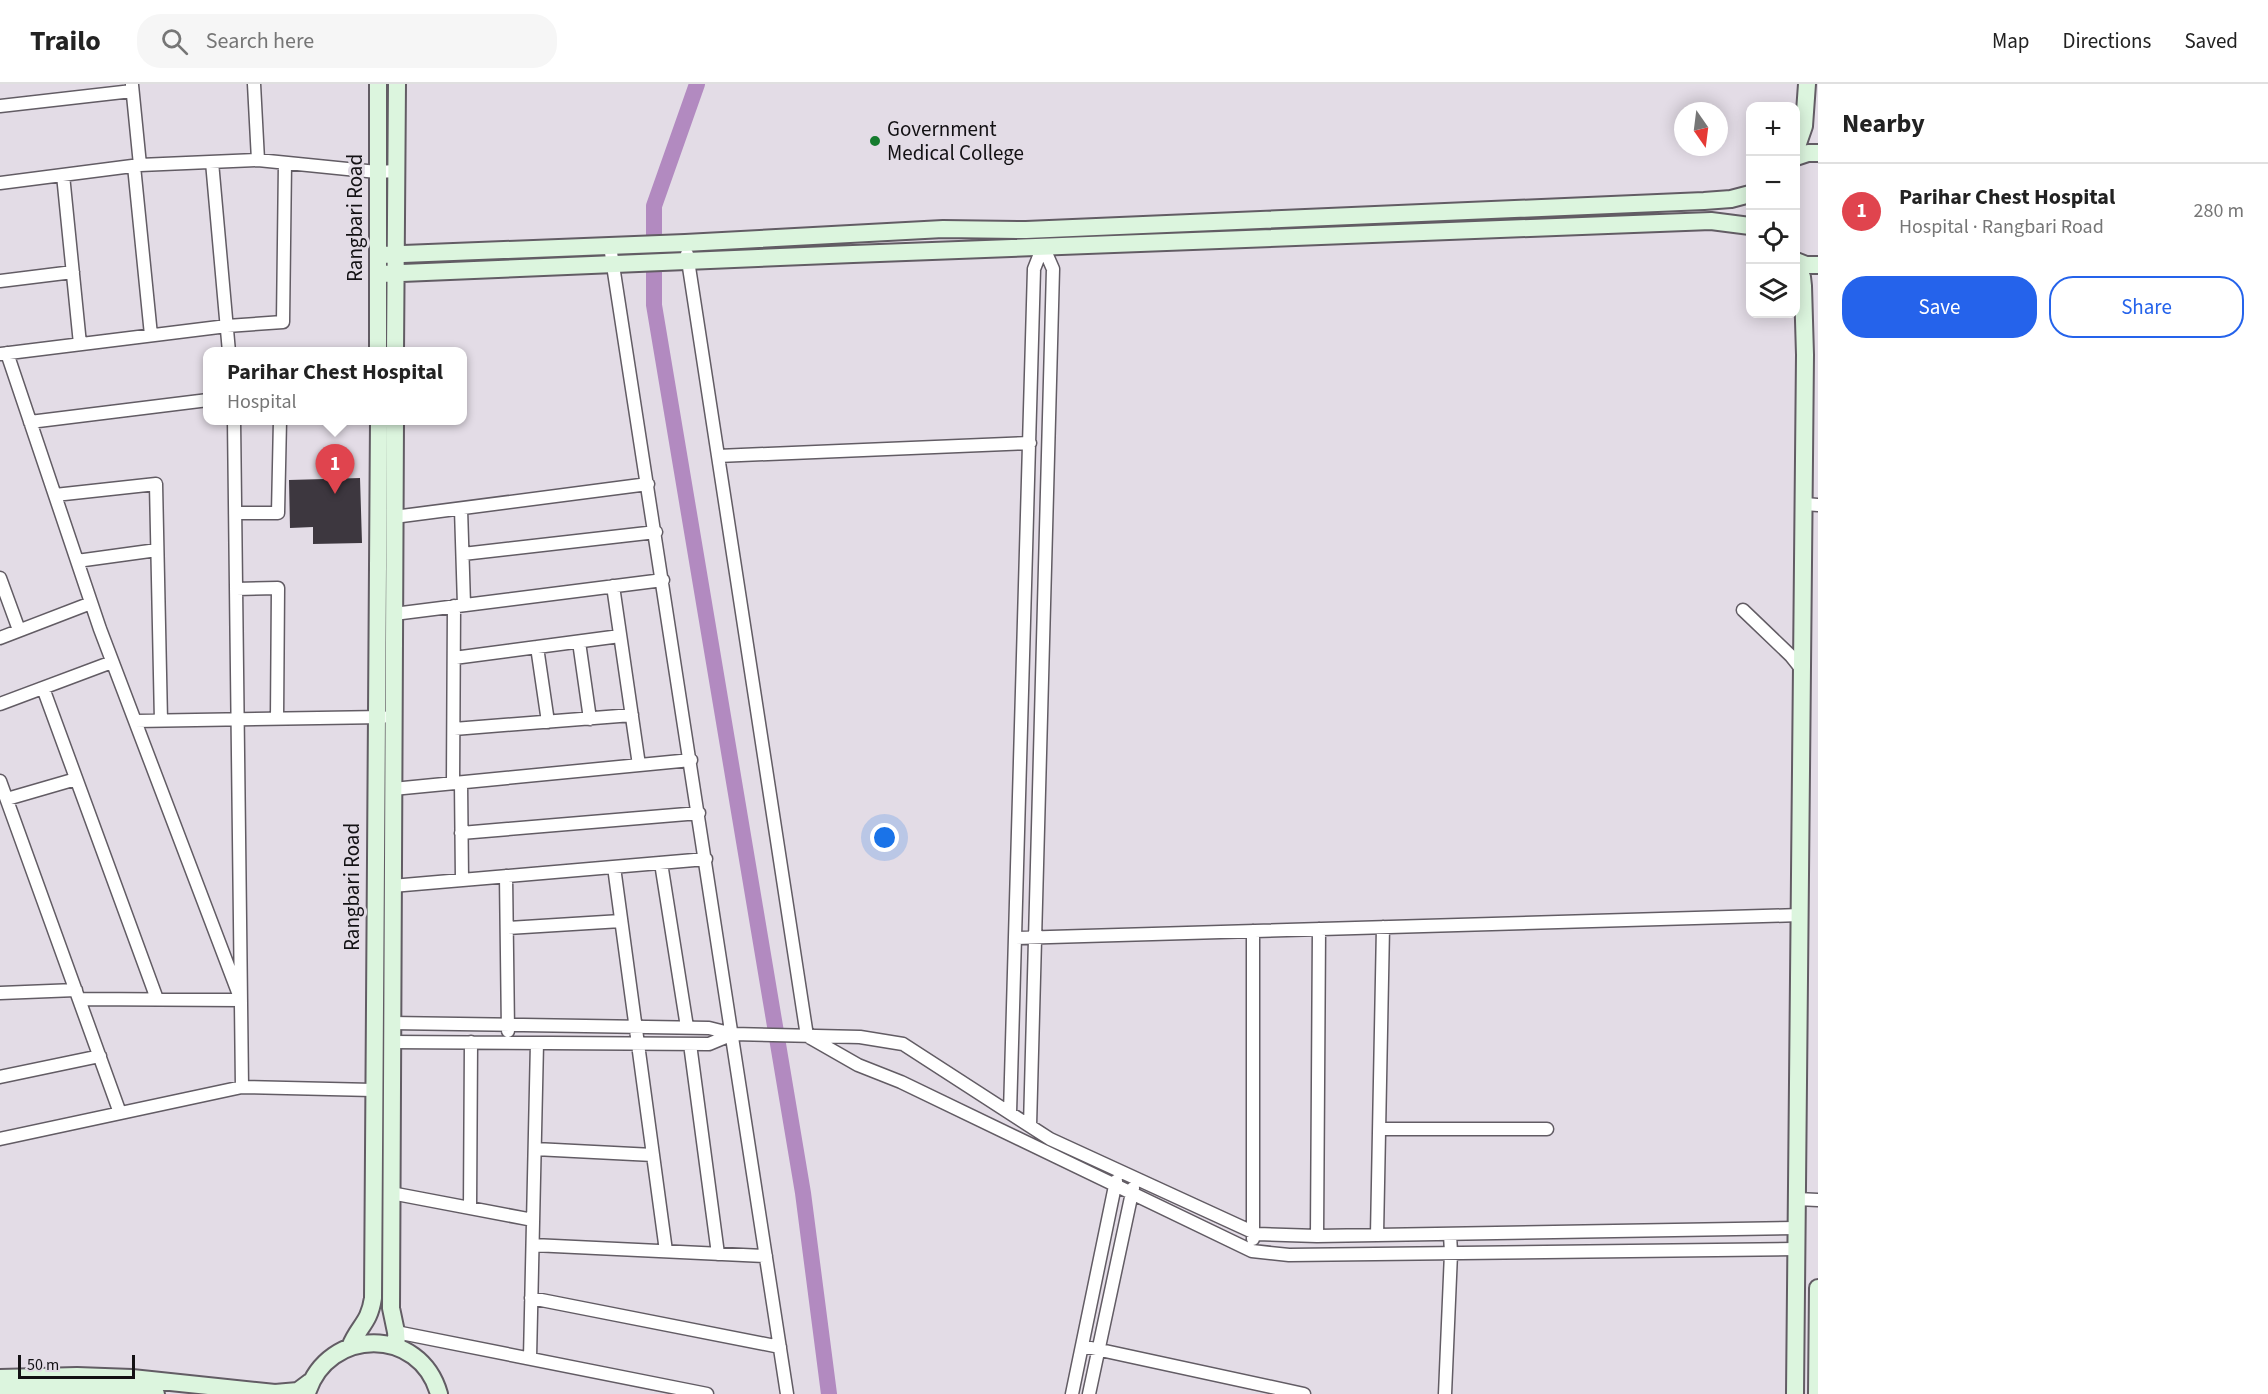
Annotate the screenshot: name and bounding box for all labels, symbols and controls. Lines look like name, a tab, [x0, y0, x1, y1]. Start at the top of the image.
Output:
search box	[137, 14, 557, 68]
text: Trailo	[30, 21, 101, 61]
icon: search	[158, 25, 191, 58]
text: Search here	[206, 25, 314, 57]
text: Map	[1992, 26, 2030, 56]
text: Directions	[2063, 26, 2151, 56]
text: Saved	[2184, 26, 2238, 56]
north arrow	[1674, 102, 1728, 156]
map controls	[1746, 102, 1800, 318]
button: +	[1746, 102, 1800, 156]
text: Nearby	[1842, 105, 1925, 142]
place label: Government Medical College	[887, 114, 1024, 168]
marker: Government Medical College	[868, 134, 882, 148]
street label: Rangbari Road	[340, 154, 370, 282]
button: −	[1746, 156, 1800, 210]
text: Parihar Chest Hospital	[1899, 181, 2115, 213]
text: 1	[1856, 197, 1867, 225]
text: 280 m	[2194, 197, 2244, 225]
button: locate	[1746, 210, 1800, 264]
text: Hospital · Rangbari Road	[1899, 213, 2104, 241]
button: layers	[1746, 264, 1800, 318]
button: Save	[1842, 276, 2037, 338]
button: Share	[2049, 276, 2244, 338]
popup	[203, 347, 467, 425]
text: Parihar Chest Hospital	[227, 356, 443, 388]
text: Hospital	[227, 388, 297, 416]
pin: 1	[316, 444, 354, 494]
street label: Rangbari Road	[337, 823, 367, 951]
your location	[870, 823, 899, 852]
scale bar	[18, 1352, 135, 1380]
text: 50 m	[27, 1354, 59, 1376]

